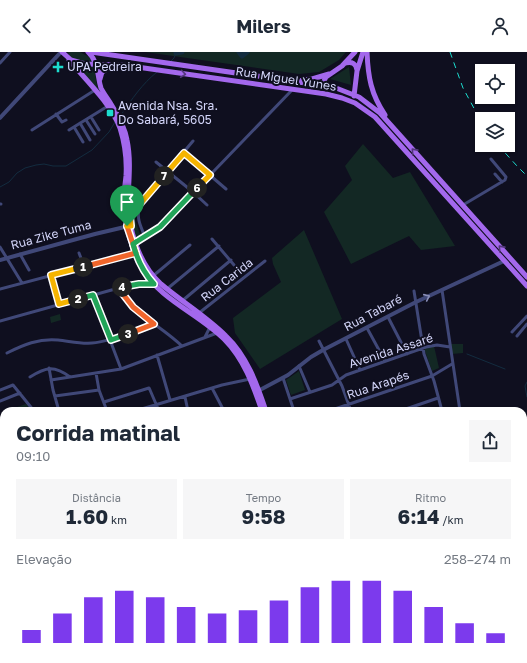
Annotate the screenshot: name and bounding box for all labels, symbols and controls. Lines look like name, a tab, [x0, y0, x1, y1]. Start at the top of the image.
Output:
icon: back	[16, 15, 38, 37]
text: Milers	[236, 15, 291, 37]
icon: person	[489, 15, 511, 37]
place label: UPA Pedreira	[67, 59, 142, 74]
marker: UPA Pedreira	[52, 61, 64, 73]
street label: Rua Miguel Yunes	[235, 63, 338, 94]
map controls	[475, 64, 515, 152]
button: locate	[475, 64, 515, 104]
one-way arrow	[180, 69, 186, 78]
place label: Avenida Nsa. Sra. Do Sabará, 5605	[118, 98, 218, 127]
marker: Avenida Nsa. Sra. Do Sabará, 5605	[105, 108, 115, 118]
button: layers	[475, 112, 515, 152]
one-way arrow	[412, 148, 419, 156]
pin: 7	[154, 166, 174, 186]
text: 7	[161, 169, 167, 182]
pin: 6	[187, 178, 207, 198]
text: 6	[194, 181, 201, 194]
pin	[110, 185, 144, 226]
icon: arrive	[116, 191, 138, 213]
street label: Rua Zike Tuma	[9, 217, 93, 252]
one-way arrow	[499, 245, 506, 252]
street label: Rua Carida	[198, 255, 256, 305]
pin: 1	[73, 257, 93, 277]
text: 1	[80, 260, 86, 273]
pin: 4	[112, 277, 132, 297]
text: 4	[119, 280, 125, 293]
pin: 2	[68, 289, 88, 309]
street label: Rua Tabaré	[341, 291, 404, 334]
text: 2	[75, 292, 81, 305]
one-way arrow	[423, 294, 431, 302]
pin: 3	[118, 324, 138, 344]
text: 3	[125, 327, 131, 340]
street label: Avenida Assaré	[347, 330, 435, 371]
street label: Rua Arapés	[345, 367, 411, 402]
text: Corrida matinal	[16, 419, 180, 446]
button: share	[469, 420, 511, 462]
text: 09:10	[16, 448, 50, 464]
text: Distância	[72, 491, 121, 504]
text: Tempo	[246, 491, 281, 504]
text: Ritmo	[415, 491, 446, 504]
text: 1.60	[66, 504, 108, 528]
text: 9:58	[241, 504, 286, 528]
text: 6:14	[398, 504, 439, 528]
text: km	[108, 513, 127, 526]
text: /km	[439, 513, 463, 526]
text: Elevação	[16, 551, 72, 567]
text: 258–274 m	[444, 551, 511, 567]

